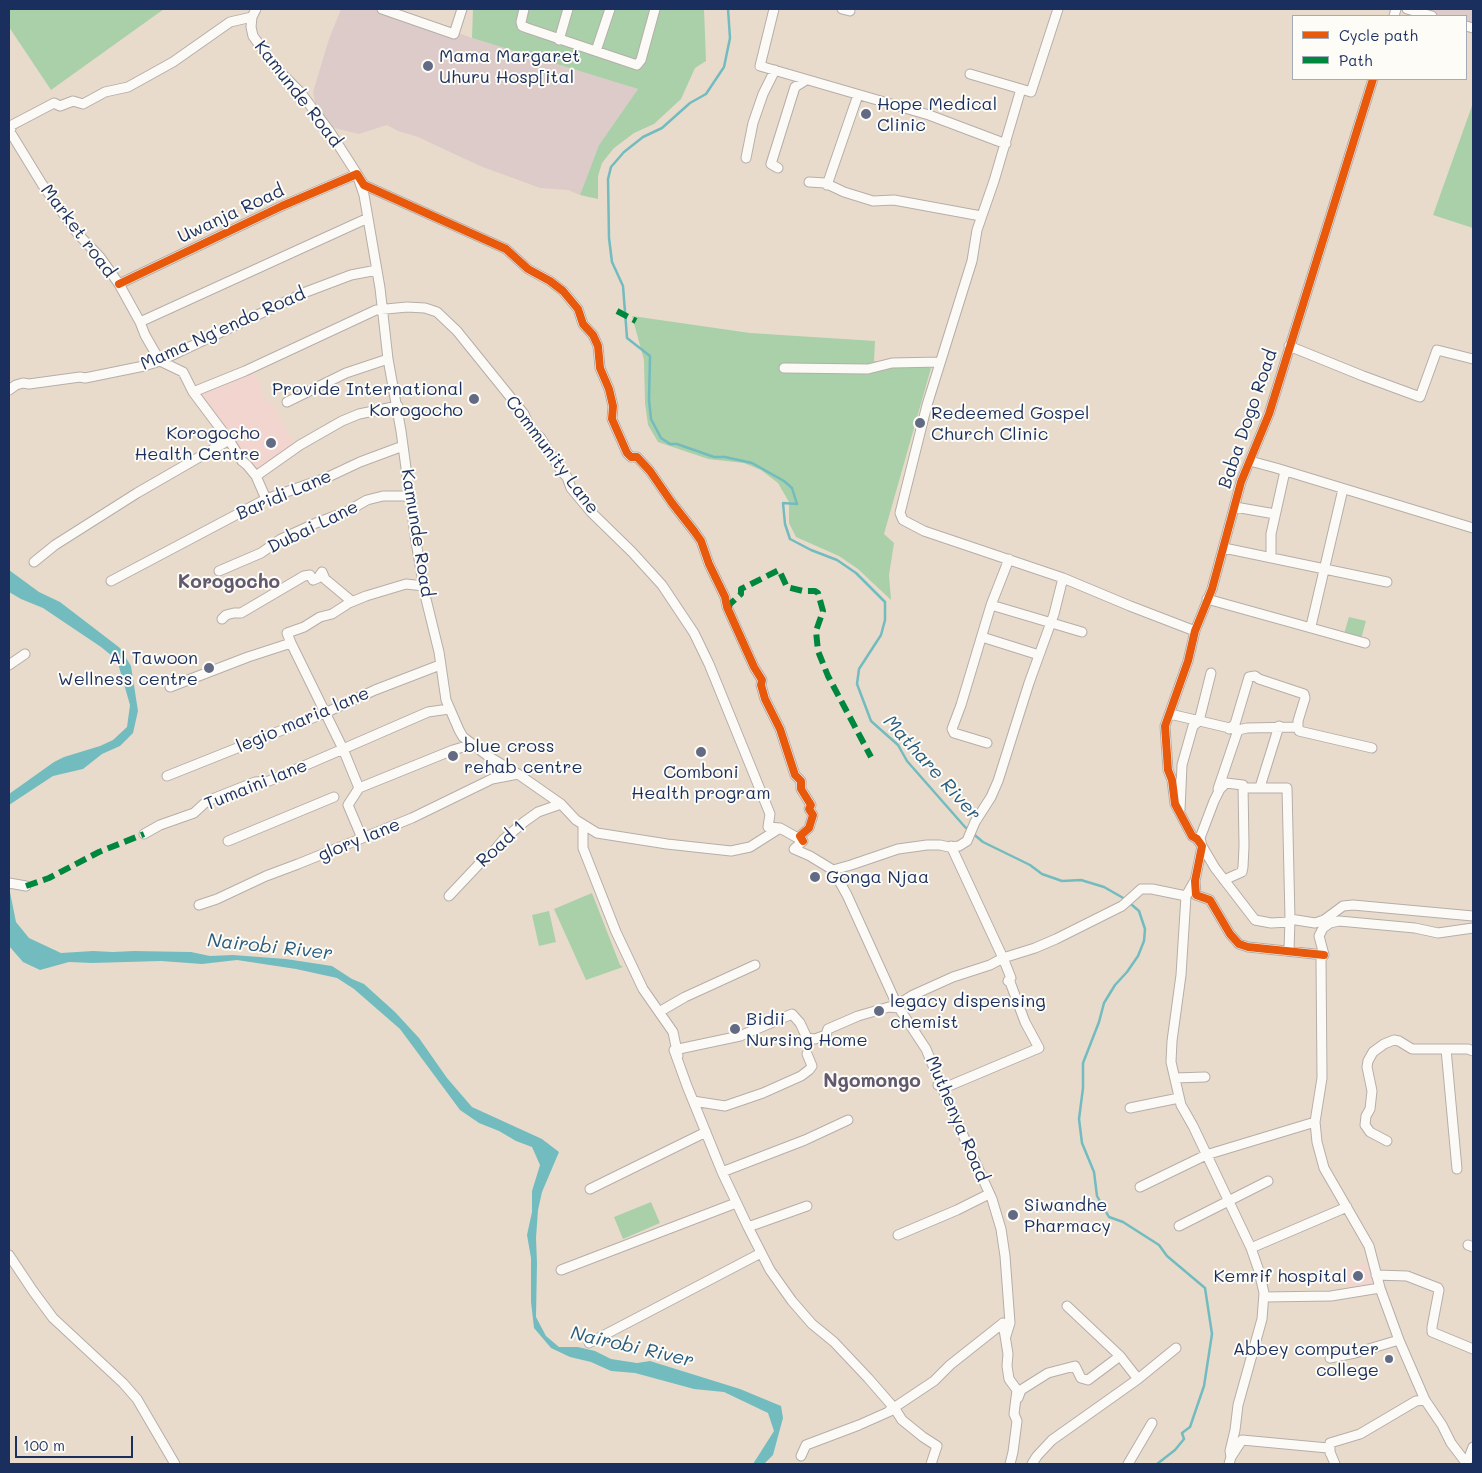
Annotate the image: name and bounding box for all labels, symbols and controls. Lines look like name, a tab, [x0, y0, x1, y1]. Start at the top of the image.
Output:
legend	[1292, 15, 1467, 80]
text: Cycle path	[1339, 25, 1418, 45]
street label: Kamunde Road	[250, 36, 346, 152]
place label: Mama Margaret Uhuru Hosp[ital	[439, 45, 580, 88]
text: Path	[1339, 50, 1373, 70]
marker: Mama Margaret Uhuru Hosp[ital	[421, 59, 435, 73]
place label: Hope Medical Clinic	[877, 93, 997, 136]
marker: Hope Medical Clinic	[859, 107, 873, 121]
street label: Market road	[36, 180, 120, 282]
street label: Uwanja Road	[174, 180, 288, 248]
street label: Mama Ng'endo Road	[137, 283, 309, 375]
street label: Baba Dogo Road	[1214, 347, 1282, 491]
place label: Provide International Korogocho	[272, 378, 463, 420]
marker: Provide International Korogocho	[467, 392, 481, 406]
street label: Community Lane	[501, 392, 603, 518]
place label: Redeemed Gospel Church Clinic	[931, 402, 1090, 444]
marker: Redeemed Gospel Church Clinic	[913, 416, 927, 430]
place label: Korogocho Health Centre	[134, 422, 260, 464]
marker: Korogocho Health Centre	[264, 436, 278, 450]
street label: Baridi Lane	[233, 465, 335, 525]
street label: Kamunde Road	[396, 467, 438, 599]
street label: Dubai Lane	[264, 496, 362, 558]
district label: Korogocho	[178, 571, 280, 593]
place label: Al Tawoon Wellness centre	[58, 647, 198, 690]
marker: Al Tawoon Wellness centre	[202, 661, 216, 675]
street label: legio maria lane	[233, 682, 373, 758]
water label: Mathare River	[878, 710, 986, 826]
place label: blue cross rehab centre	[464, 735, 583, 778]
marker: Comboni Health program	[694, 745, 708, 759]
marker: blue cross rehab centre	[446, 749, 460, 763]
street label: Tumaini lane	[201, 755, 311, 815]
place label: Comboni Health program	[631, 761, 771, 804]
street label: glory lane	[315, 814, 403, 866]
street label: Road 1	[472, 816, 530, 872]
place label: Gonga Njaa	[826, 866, 929, 888]
marker: Gonga Njaa	[808, 870, 822, 884]
water label: Nairobi River	[206, 929, 334, 965]
place label: legacy dispensing chemist	[890, 990, 1046, 1032]
marker: legacy dispensing chemist	[872, 1004, 886, 1018]
place label: Bidii Nursing Home	[746, 1008, 868, 1050]
marker: Bidii Nursing Home	[728, 1022, 742, 1036]
street label: Muthenya Road	[921, 1053, 993, 1185]
district label: Ngomongo	[823, 1070, 921, 1092]
place label: Siwandhe Pharmacy	[1024, 1194, 1111, 1236]
marker: Siwandhe Pharmacy	[1006, 1208, 1020, 1222]
place label: Kemrif hospital	[1213, 1265, 1347, 1287]
marker: Kemrif hospital	[1351, 1269, 1365, 1283]
water label: Nairobi River	[568, 1322, 696, 1372]
place label: Abbey computer college	[1233, 1338, 1379, 1380]
marker: Abbey computer college	[1383, 1353, 1395, 1365]
scale bar	[18, 1426, 135, 1458]
text: 100 m	[23, 1435, 65, 1455]

